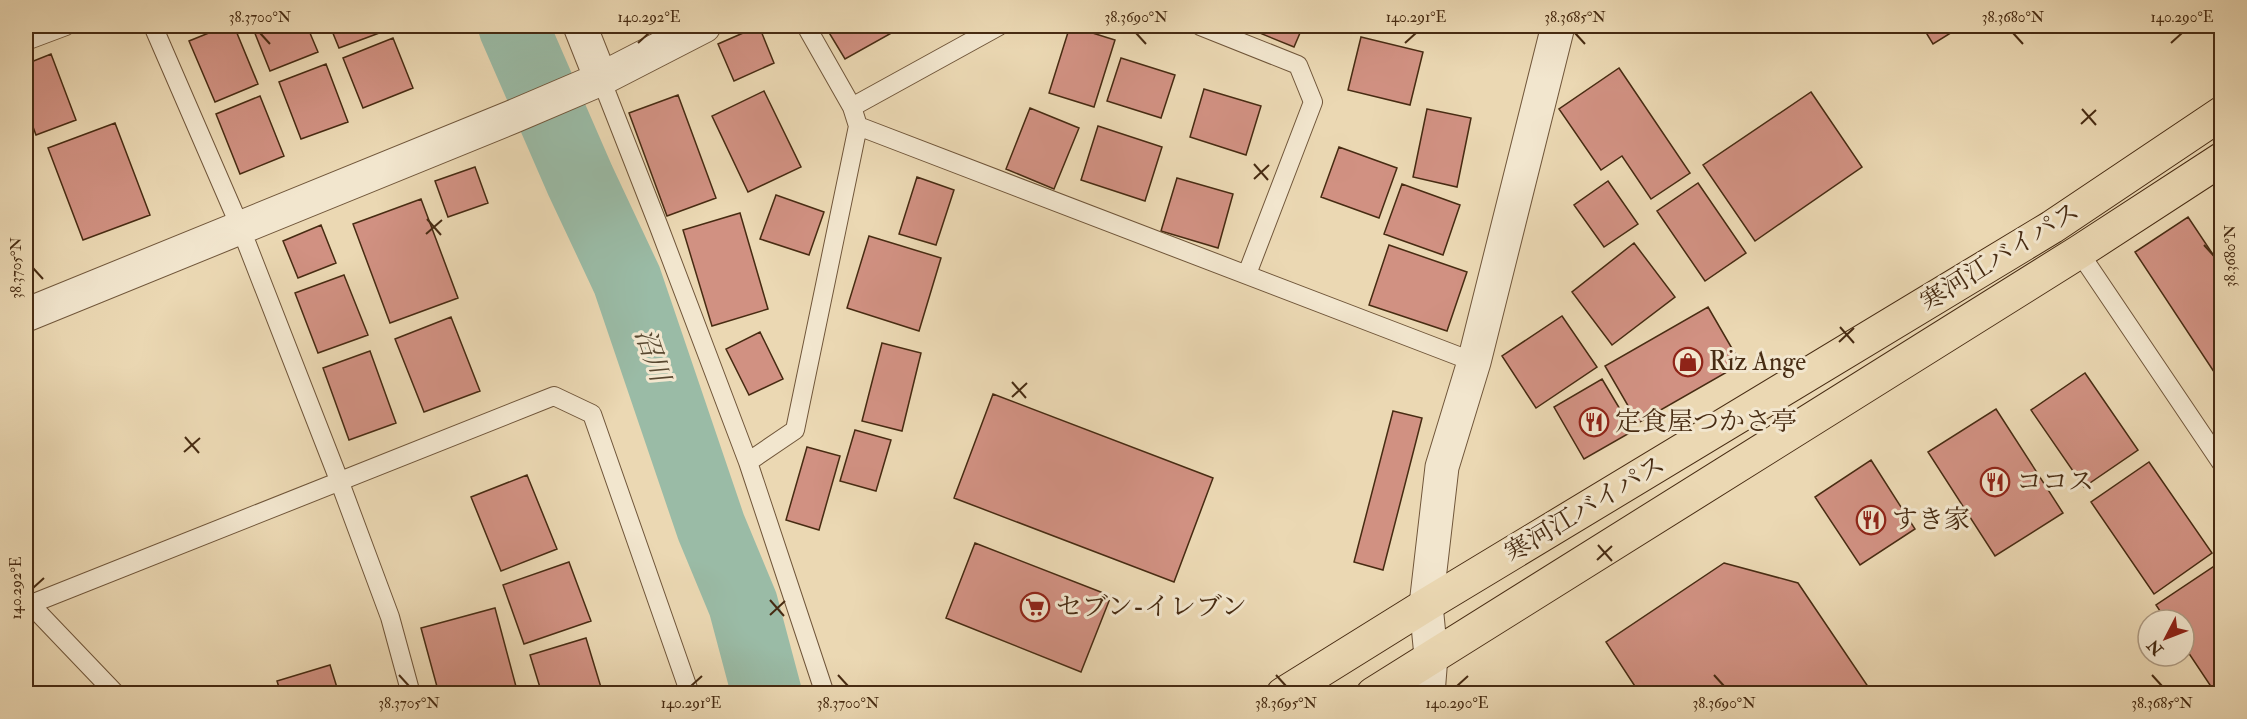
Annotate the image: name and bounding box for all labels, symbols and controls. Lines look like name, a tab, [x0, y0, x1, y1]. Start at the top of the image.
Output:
text: 38.3700°N	[229, 8, 292, 27]
text: 140.292°E	[617, 8, 681, 27]
text: 38.3690°N	[1104, 8, 1168, 27]
text: 140.291°E	[1386, 8, 1447, 27]
text: 38.3685°N	[1544, 8, 1606, 27]
text: 38.3680°N	[1982, 8, 2045, 27]
text: 140.290°E	[2150, 8, 2214, 27]
street label: 寒河江バイパス	[1915, 195, 2085, 319]
text: 38.3680°N	[2221, 224, 2240, 287]
text: 38.3705°N	[7, 237, 26, 299]
water label: 沼川	[628, 324, 677, 389]
shop icon: Riz Ange	[1672, 346, 1704, 378]
place label: Riz Ange	[1709, 346, 1806, 378]
restaurant icon: 定食屋つかさ亭	[1578, 406, 1610, 438]
place label: 定食屋つかさ亭	[1615, 406, 1797, 438]
street label: 寒河江バイパス	[1499, 449, 1671, 569]
restaurant icon: ココス	[1979, 466, 2011, 498]
place label: ココス	[2016, 466, 2094, 498]
restaurant icon: すき家	[1855, 504, 1887, 536]
place label: すき家	[1892, 504, 1970, 536]
text: 140.292°E	[7, 556, 26, 620]
supermarket icon: セブン-イレブン	[1019, 591, 1051, 623]
place label: セブン-イレブン	[1056, 591, 1247, 623]
north arrow	[2136, 608, 2196, 668]
text: N	[2143, 635, 2168, 660]
text: 38.3705°N	[378, 694, 440, 713]
text: 140.291°E	[661, 694, 722, 713]
text: 38.3700°N	[817, 694, 880, 713]
text: 38.3695°N	[1255, 694, 1318, 713]
text: 140.290°E	[1425, 694, 1489, 713]
text: 38.3690°N	[1692, 694, 1756, 713]
text: 38.3685°N	[2131, 694, 2193, 713]

